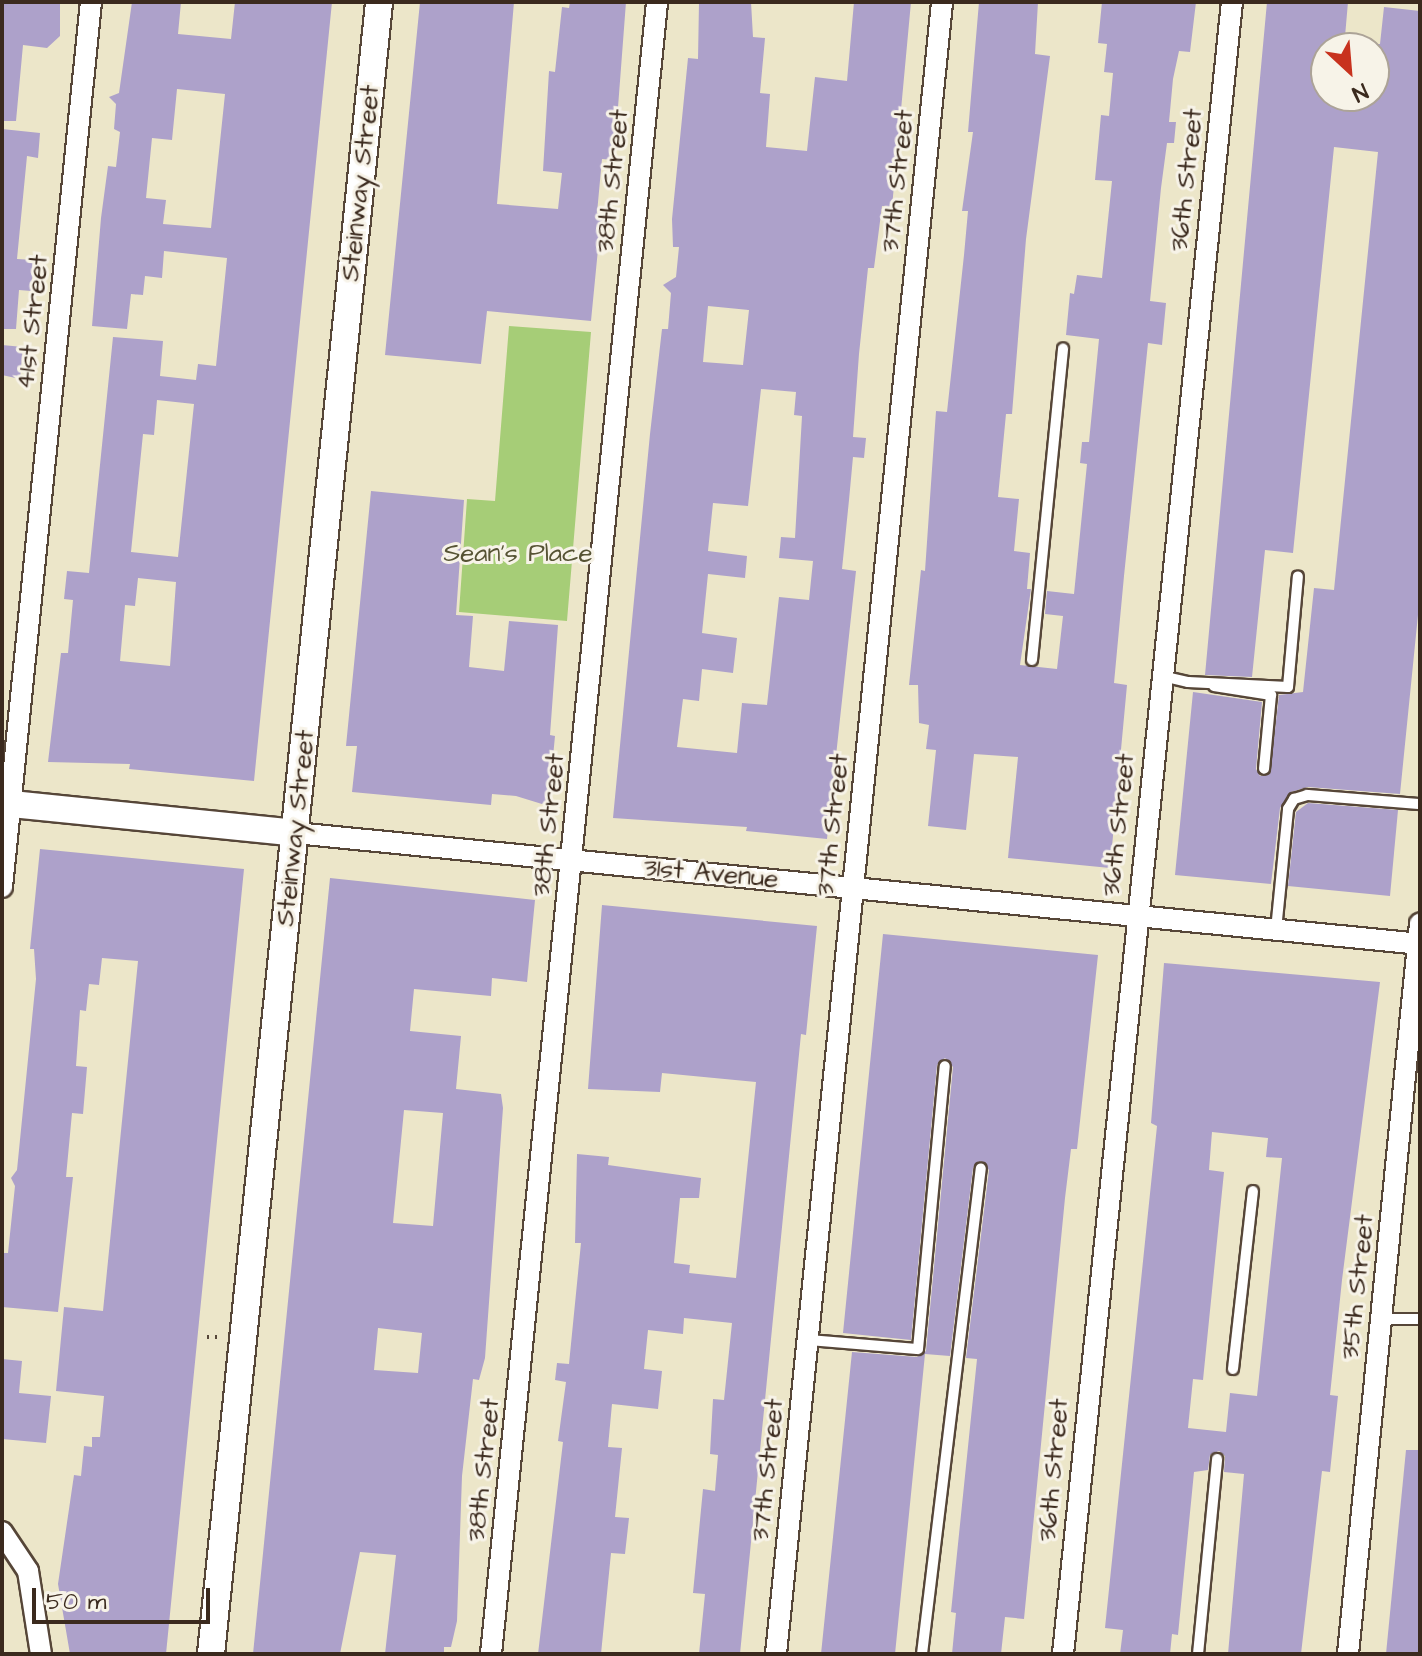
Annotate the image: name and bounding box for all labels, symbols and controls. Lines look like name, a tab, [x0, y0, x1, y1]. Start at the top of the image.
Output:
north arrow	[1310, 32, 1390, 112]
text: N	[1347, 75, 1373, 109]
street label: Steinway Street	[335, 83, 387, 283]
street label: 36th Street	[1164, 107, 1210, 253]
street label: 38th Street	[590, 108, 636, 254]
street label: 37th Street	[875, 108, 921, 254]
street label: 41st Street	[10, 253, 56, 391]
park label: Sean's Place	[443, 538, 593, 570]
street label: Steinway Street	[270, 728, 322, 928]
street label: 38th Street	[526, 752, 572, 898]
street label: 37th Street	[810, 752, 856, 898]
street label: 36th Street	[1096, 752, 1142, 898]
street label: 31st Avenue	[642, 853, 780, 895]
street label: 35th Street	[1335, 1213, 1381, 1361]
street label: 38th Street	[461, 1397, 507, 1543]
street label: 37th Street	[745, 1397, 791, 1543]
street label: 36th Street	[1032, 1397, 1076, 1543]
scale bar	[36, 1572, 214, 1622]
text: 50 m	[46, 1585, 106, 1619]

